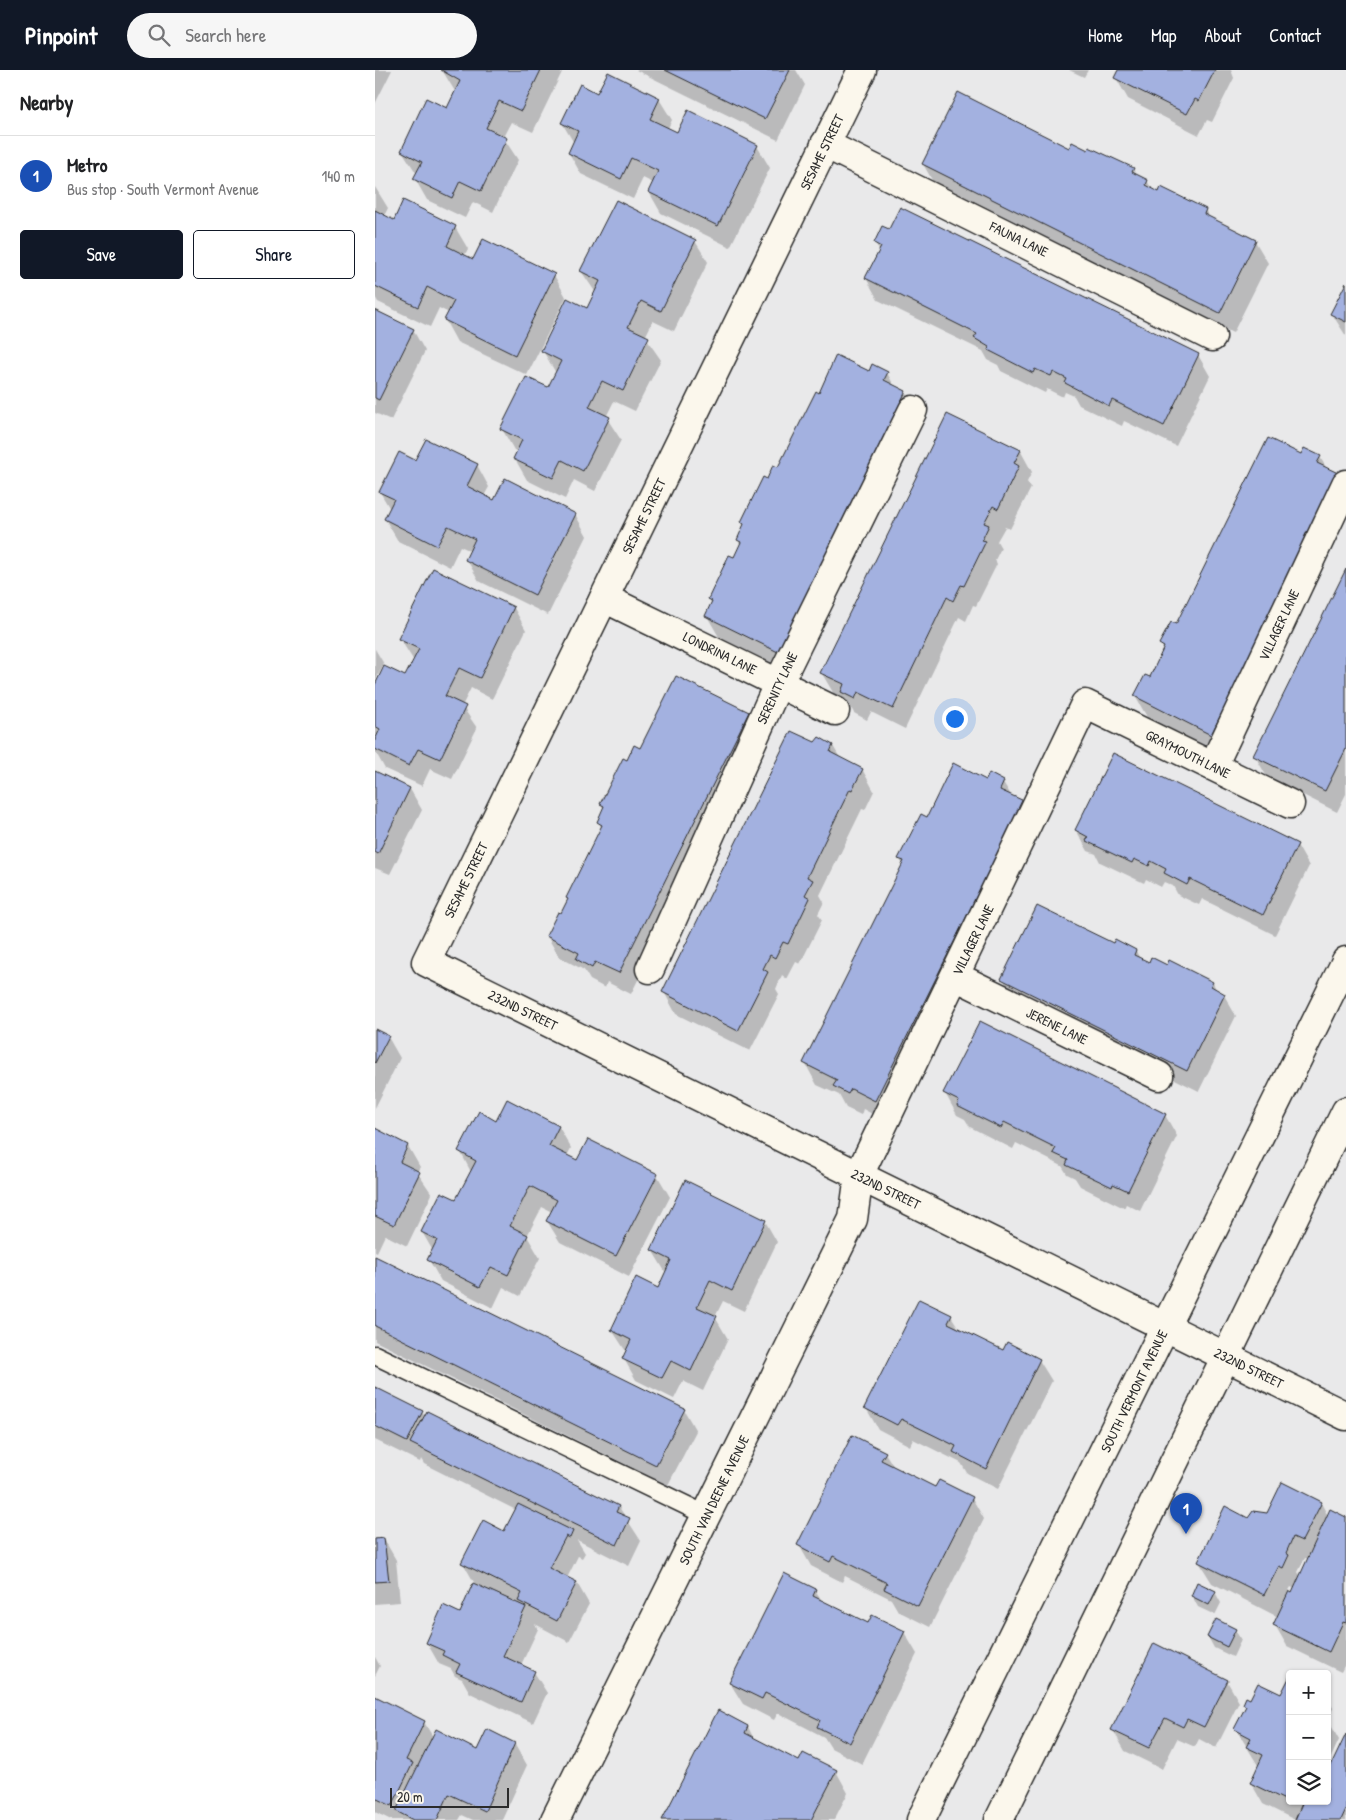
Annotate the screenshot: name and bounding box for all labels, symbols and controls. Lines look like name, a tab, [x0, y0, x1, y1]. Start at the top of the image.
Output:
search box	[127, 13, 477, 58]
text: Pinpoint	[25, 19, 97, 51]
icon: search	[145, 21, 173, 49]
text: Search here	[185, 22, 266, 48]
text: Home	[1088, 23, 1123, 48]
text: Map	[1151, 23, 1176, 48]
text: About	[1204, 23, 1241, 48]
text: Contact	[1269, 23, 1321, 48]
text: Nearby	[20, 88, 73, 117]
street label: SESAME STREET	[795, 110, 848, 193]
text: Metro	[67, 152, 107, 178]
text: 1	[33, 165, 39, 187]
text: 140 m	[321, 165, 355, 187]
text: Bus stop · South Vermont Avenue	[67, 178, 259, 200]
street label: FAUNA LANE	[986, 216, 1052, 261]
button: Save	[20, 230, 183, 279]
button: Share	[193, 230, 355, 279]
street label: SESAME STREET	[617, 474, 670, 557]
street label: VILLAGER LANE	[1254, 586, 1303, 664]
street label: LONDRINA LANE	[680, 626, 760, 679]
street label: SERENITY LANE	[752, 649, 802, 727]
your location	[942, 706, 968, 732]
street label: GRAYMOUTH LANE	[1143, 725, 1234, 782]
street label: SESAME STREET	[439, 838, 492, 921]
street label: VILLAGER LANE	[947, 901, 998, 978]
street label: 232ND STREET	[485, 985, 561, 1035]
street label: JERENE LANE	[1023, 1002, 1091, 1049]
street label: 232ND STREET	[848, 1164, 924, 1214]
street label: SOUTH VERMONT AVENUE	[1096, 1326, 1172, 1455]
street label: 232ND STREET	[1211, 1343, 1287, 1393]
street label: SOUTH VAN DEENE AVENUE	[674, 1432, 753, 1568]
pin: 1	[1170, 1493, 1202, 1534]
map controls	[1286, 1670, 1331, 1805]
button: +	[1286, 1670, 1331, 1715]
button: −	[1286, 1715, 1331, 1760]
button: layers	[1286, 1760, 1331, 1805]
scale bar	[390, 1785, 509, 1808]
text: 20 m	[397, 1787, 423, 1806]

